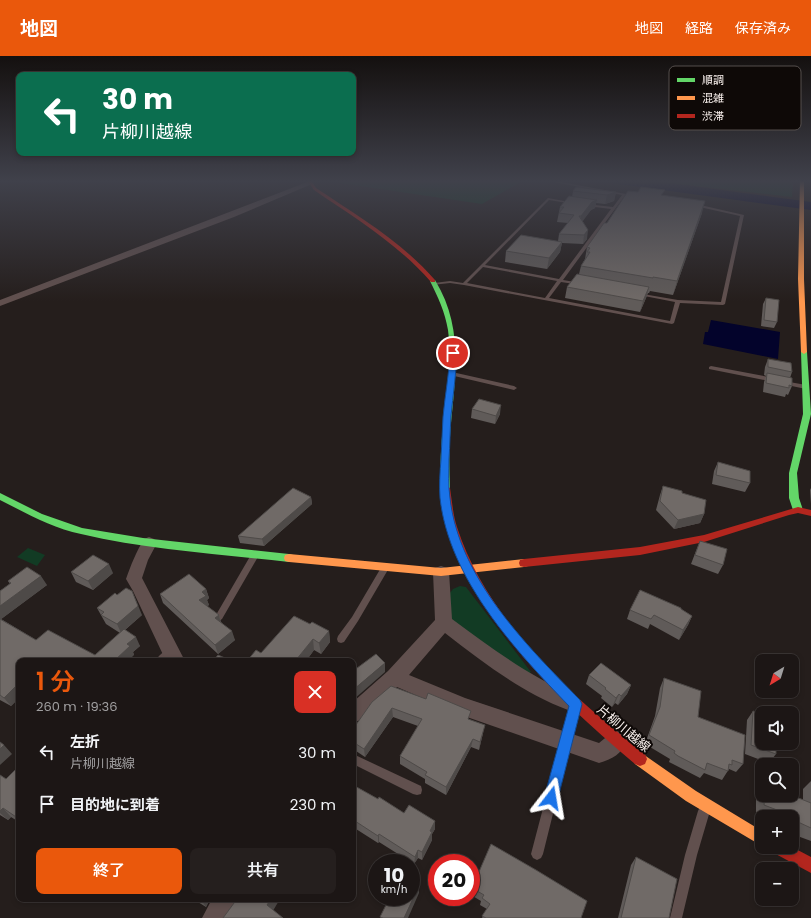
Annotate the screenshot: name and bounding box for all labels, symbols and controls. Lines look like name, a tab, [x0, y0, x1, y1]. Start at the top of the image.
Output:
text: 地図	[20, 15, 58, 42]
text: 地図	[635, 18, 663, 38]
text: 経路	[685, 18, 713, 38]
text: 保存済み	[735, 18, 791, 38]
legend	[669, 66, 801, 130]
text: 順調	[702, 72, 724, 88]
text: 30 m	[102, 80, 173, 119]
icon: left	[36, 88, 88, 140]
text: 混雑	[702, 90, 724, 106]
text: 渋滞	[702, 108, 724, 124]
text: 片柳川越線	[102, 119, 192, 144]
pin	[436, 336, 470, 370]
icon: arrive	[442, 342, 464, 364]
north arrow	[755, 654, 799, 698]
map controls	[755, 654, 799, 906]
text: 1 分	[36, 665, 74, 698]
button: close	[294, 671, 336, 713]
text: 260 m · 19:36	[36, 697, 117, 716]
street label: 片柳川越線	[593, 700, 655, 757]
button: sound	[755, 706, 799, 750]
text: 左折	[70, 731, 100, 752]
icon: left	[36, 741, 58, 763]
text: 30 m	[298, 742, 336, 763]
text: 片柳川越線	[70, 754, 135, 773]
button: search	[755, 758, 799, 802]
position arrow	[530, 777, 572, 819]
icon: arrive	[36, 793, 58, 815]
text: 目的地に到着	[70, 794, 160, 815]
text: 230 m	[290, 794, 336, 815]
button: +	[755, 810, 799, 854]
button: 終了	[36, 848, 182, 894]
button: 共有	[190, 848, 336, 894]
speed limit sign: 20	[428, 854, 480, 906]
text: 10	[384, 861, 404, 889]
button: −	[755, 862, 799, 906]
text: km/h	[381, 882, 407, 897]

